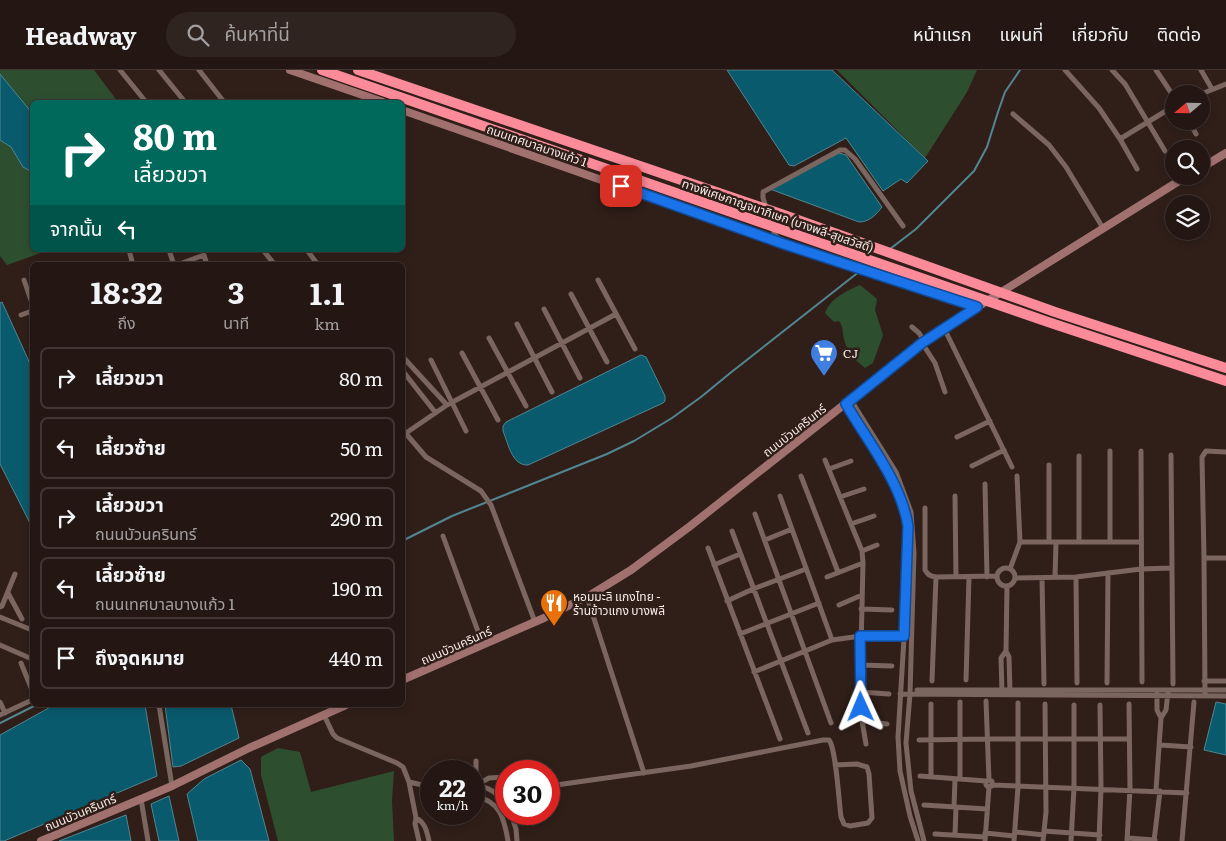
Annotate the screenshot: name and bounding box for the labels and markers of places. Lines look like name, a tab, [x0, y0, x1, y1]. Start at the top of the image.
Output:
pin	[600, 165, 642, 207]
supermarket icon: CJ	[809, 338, 839, 377]
place label: CJ	[843, 344, 858, 362]
place label: หอมมะลิ เเกงไทย - ร้านข้าวแกง บางพลี	[573, 587, 665, 619]
restaurant icon: หอมมะลิ เเกงไทย - ร้านข้าวแกง บางพลี	[539, 588, 569, 627]

